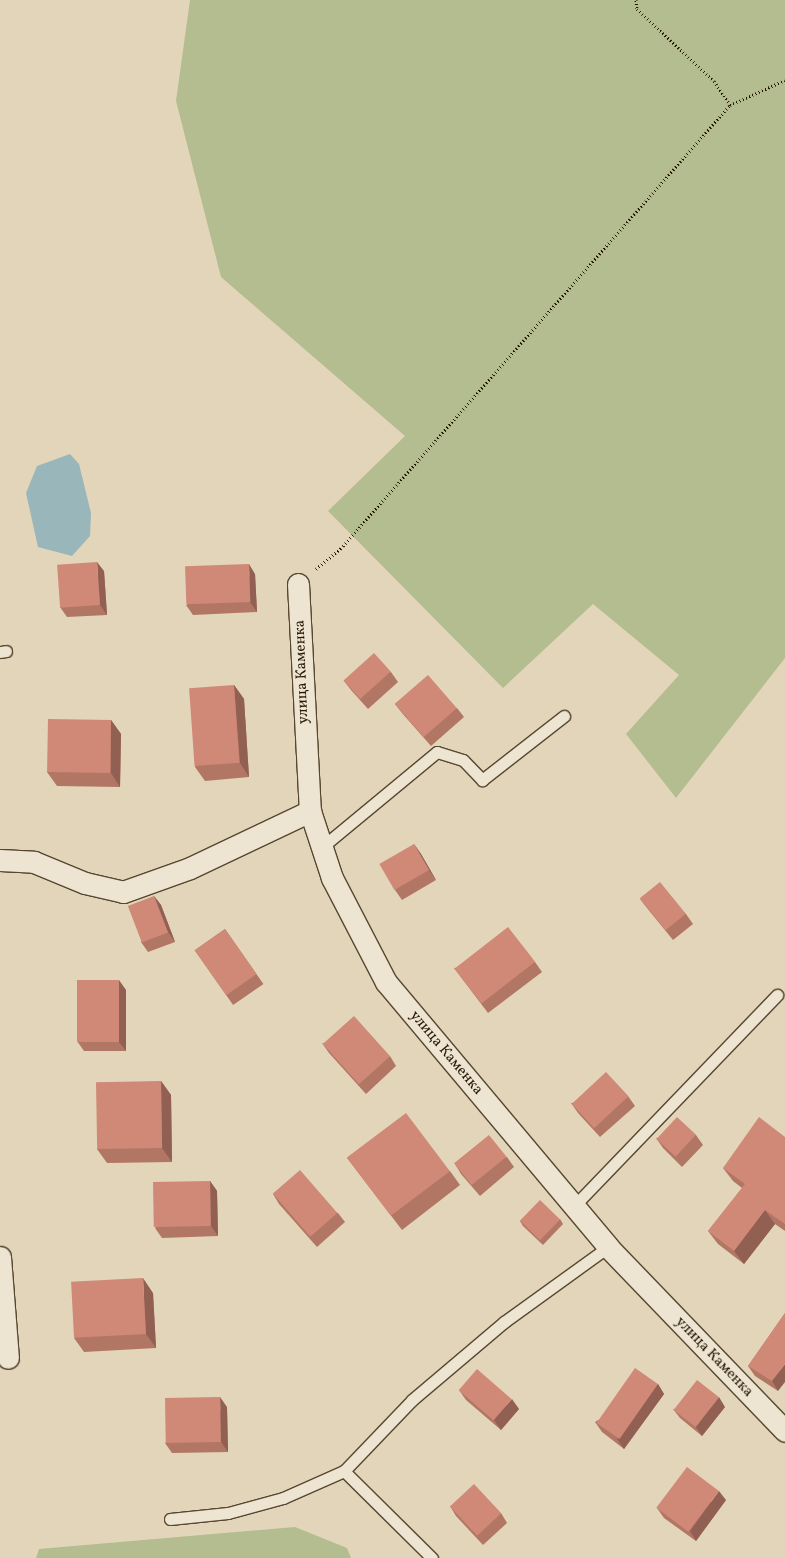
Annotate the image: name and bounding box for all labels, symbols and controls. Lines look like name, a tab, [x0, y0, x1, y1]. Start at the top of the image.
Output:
street label: улица Каменка	[291, 620, 313, 724]
street label: улица Каменка	[406, 1007, 486, 1099]
street label: улица Каменка	[671, 1313, 757, 1401]

